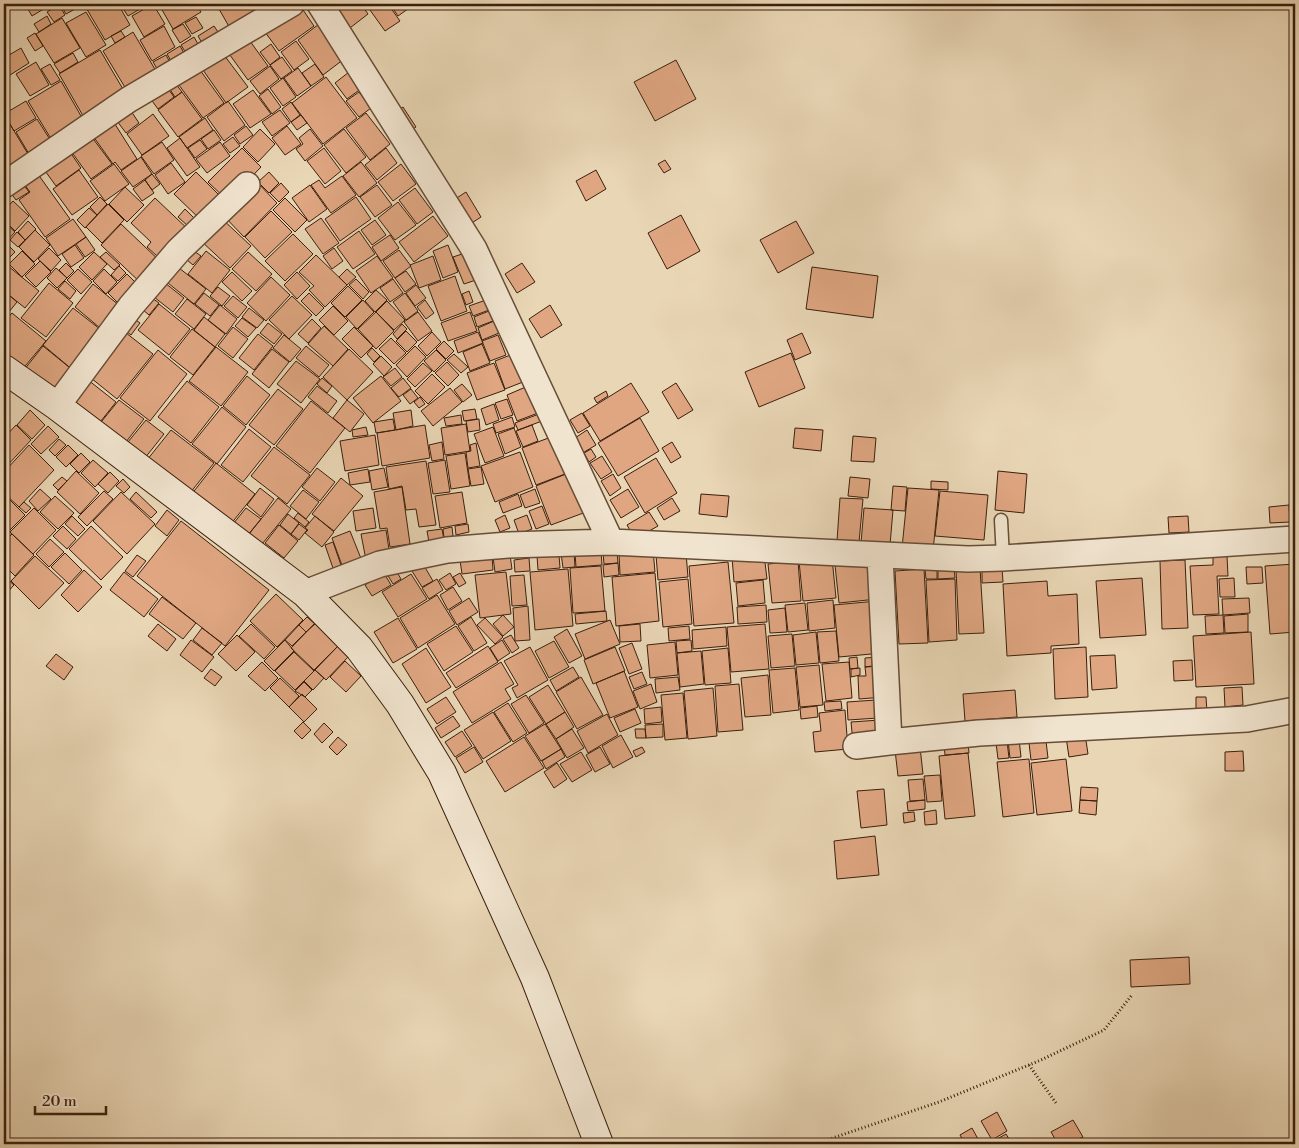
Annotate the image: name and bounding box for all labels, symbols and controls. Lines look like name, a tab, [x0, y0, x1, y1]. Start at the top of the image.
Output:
scale bar	[35, 1083, 106, 1115]
text: 20 m	[42, 1092, 77, 1111]

